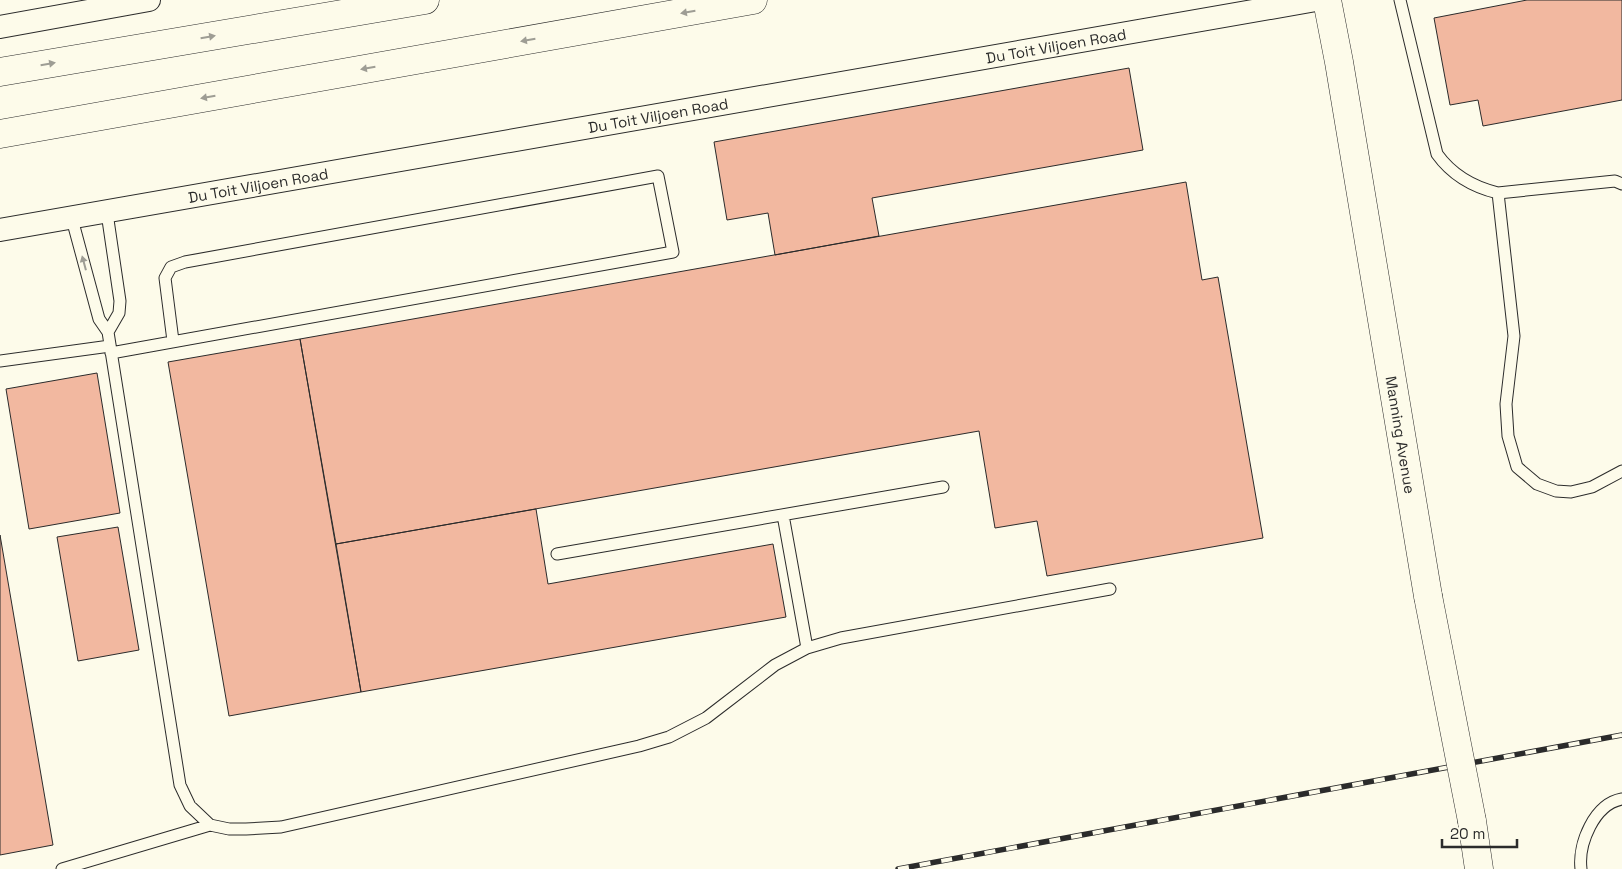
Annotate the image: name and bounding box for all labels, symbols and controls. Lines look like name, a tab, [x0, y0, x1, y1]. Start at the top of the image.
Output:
one-way arrow	[680, 8, 696, 16]
street label: Du Toit Viljoen Road	[984, 24, 1128, 67]
one-way arrow	[201, 32, 217, 40]
one-way arrow	[520, 36, 536, 44]
one-way arrow	[40, 59, 56, 67]
one-way arrow	[360, 65, 376, 73]
one-way arrow	[200, 93, 216, 101]
street label: Du Toit Viljoen Road	[586, 93, 730, 137]
street label: Du Toit Viljoen Road	[187, 163, 330, 206]
one-way arrow	[80, 255, 88, 270]
street label: Manning Avenue	[1382, 374, 1420, 495]
scale bar	[1442, 816, 1517, 848]
text: 20 m	[1450, 824, 1485, 843]

